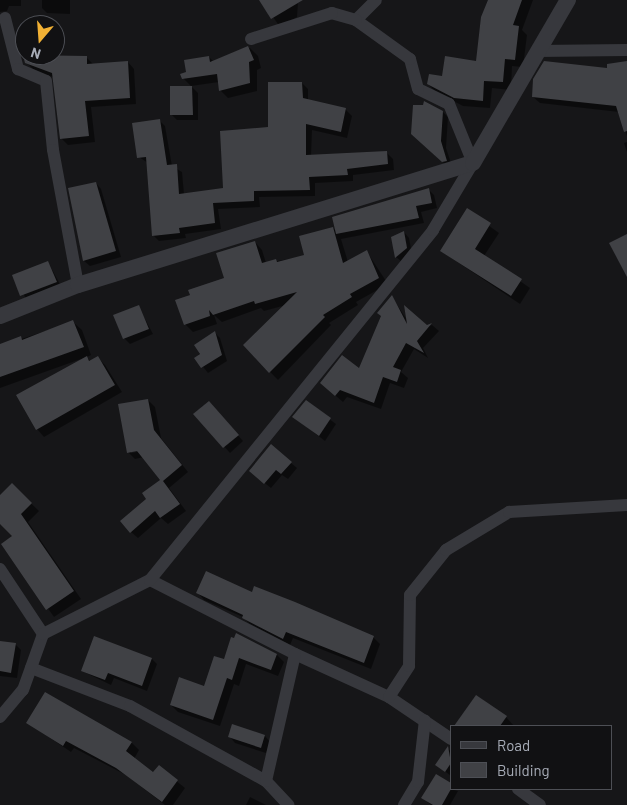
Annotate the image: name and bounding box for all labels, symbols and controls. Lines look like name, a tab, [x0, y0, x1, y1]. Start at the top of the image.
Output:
north arrow	[15, 15, 65, 65]
text: N	[28, 44, 43, 63]
legend	[450, 725, 612, 790]
text: Road	[497, 736, 530, 754]
text: Building	[497, 761, 550, 779]

